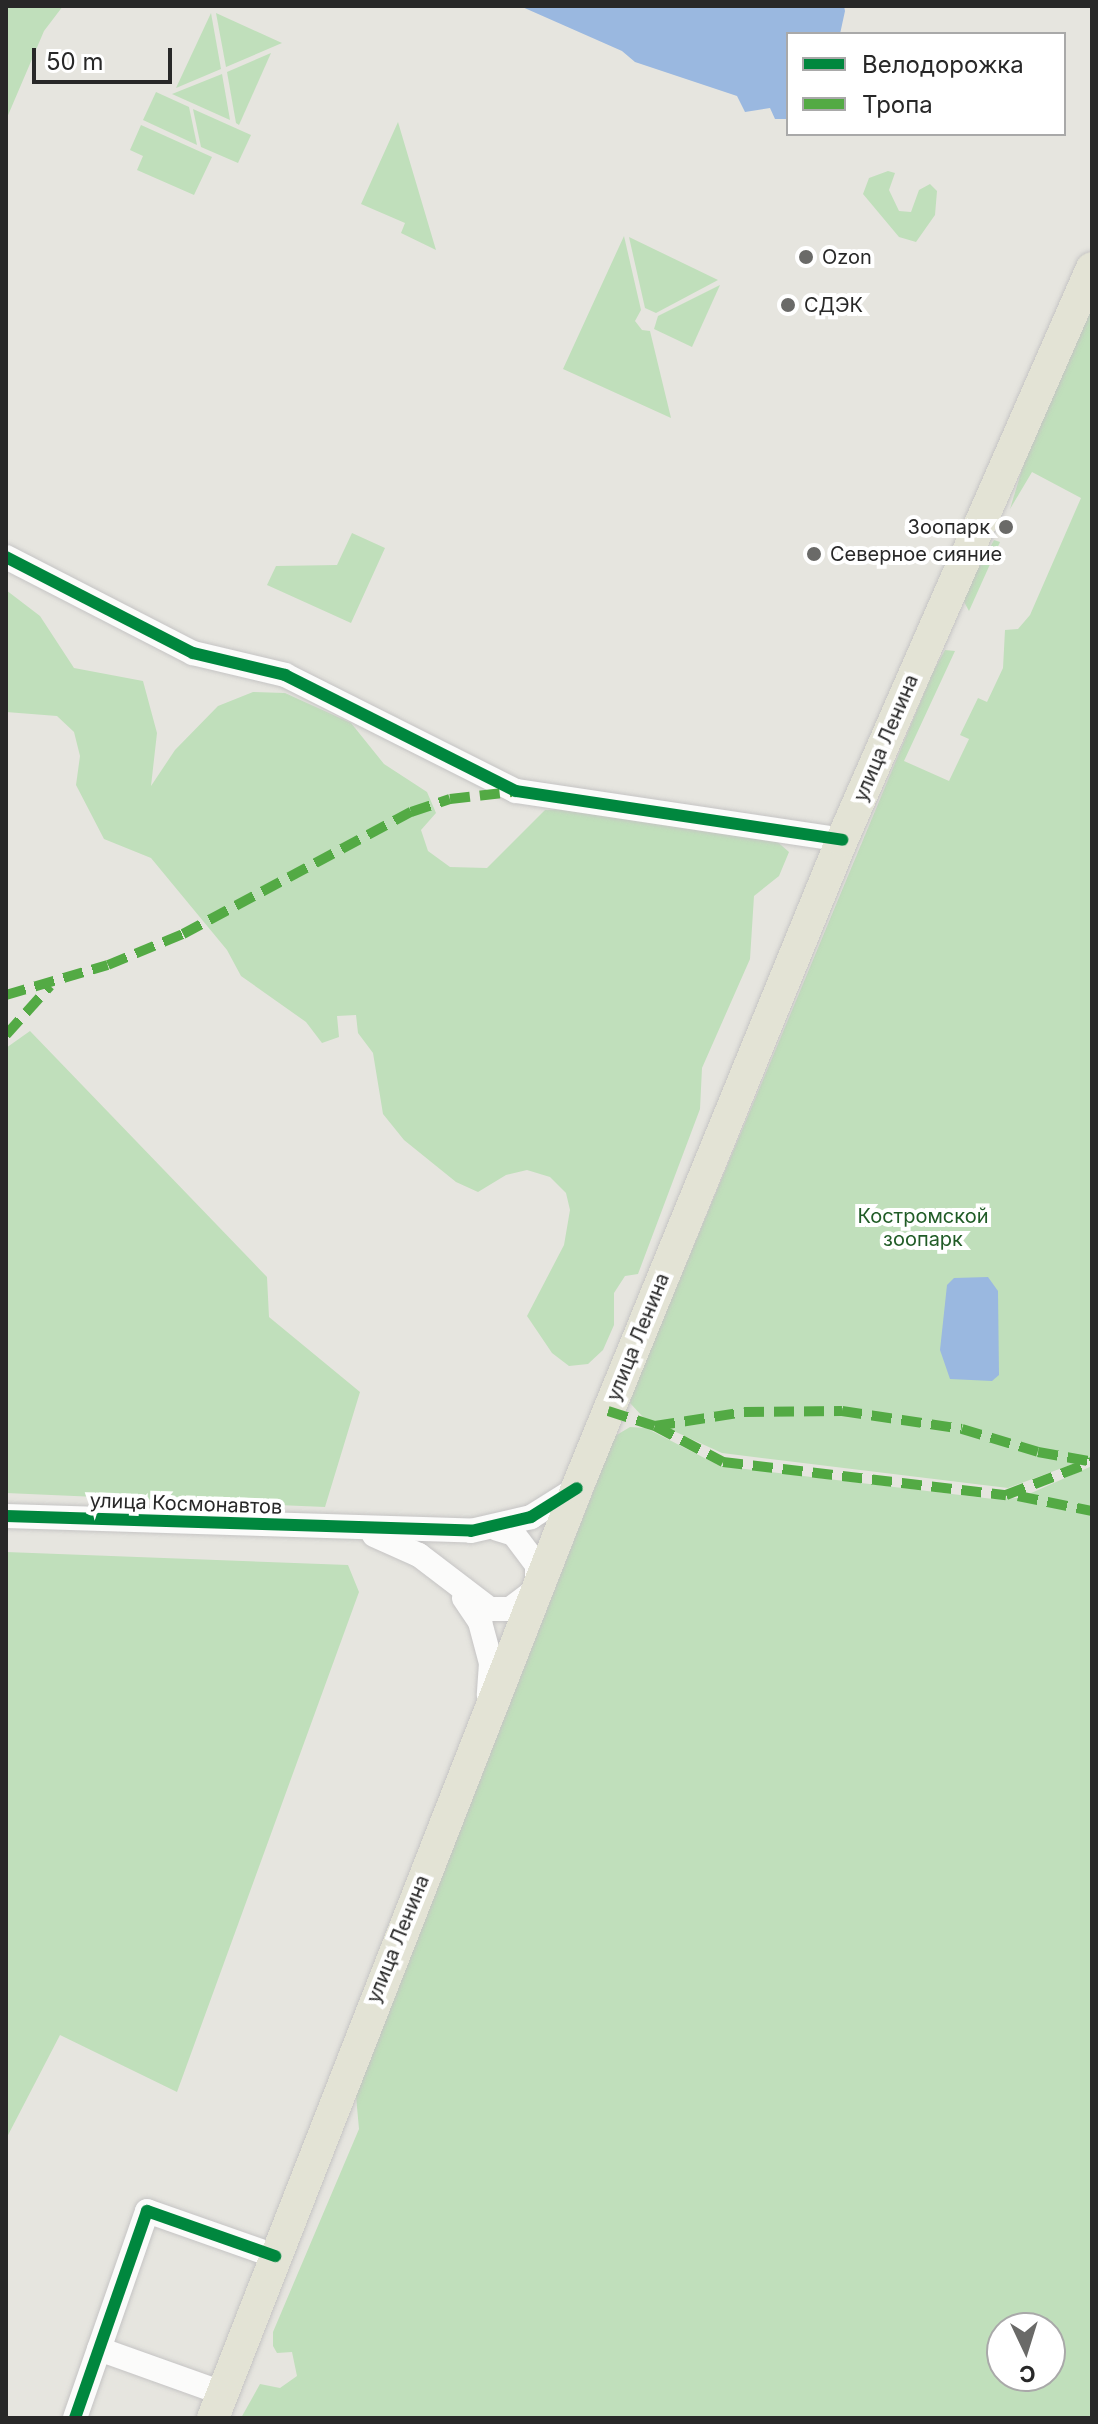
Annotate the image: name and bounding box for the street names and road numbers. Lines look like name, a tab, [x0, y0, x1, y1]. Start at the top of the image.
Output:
street label: улица Ленина	[848, 671, 924, 805]
street label: улица Ленина	[601, 1270, 675, 1404]
street label: улица Космонавтов	[89, 1489, 283, 1519]
street label: улица Ленина	[361, 1872, 435, 2006]

